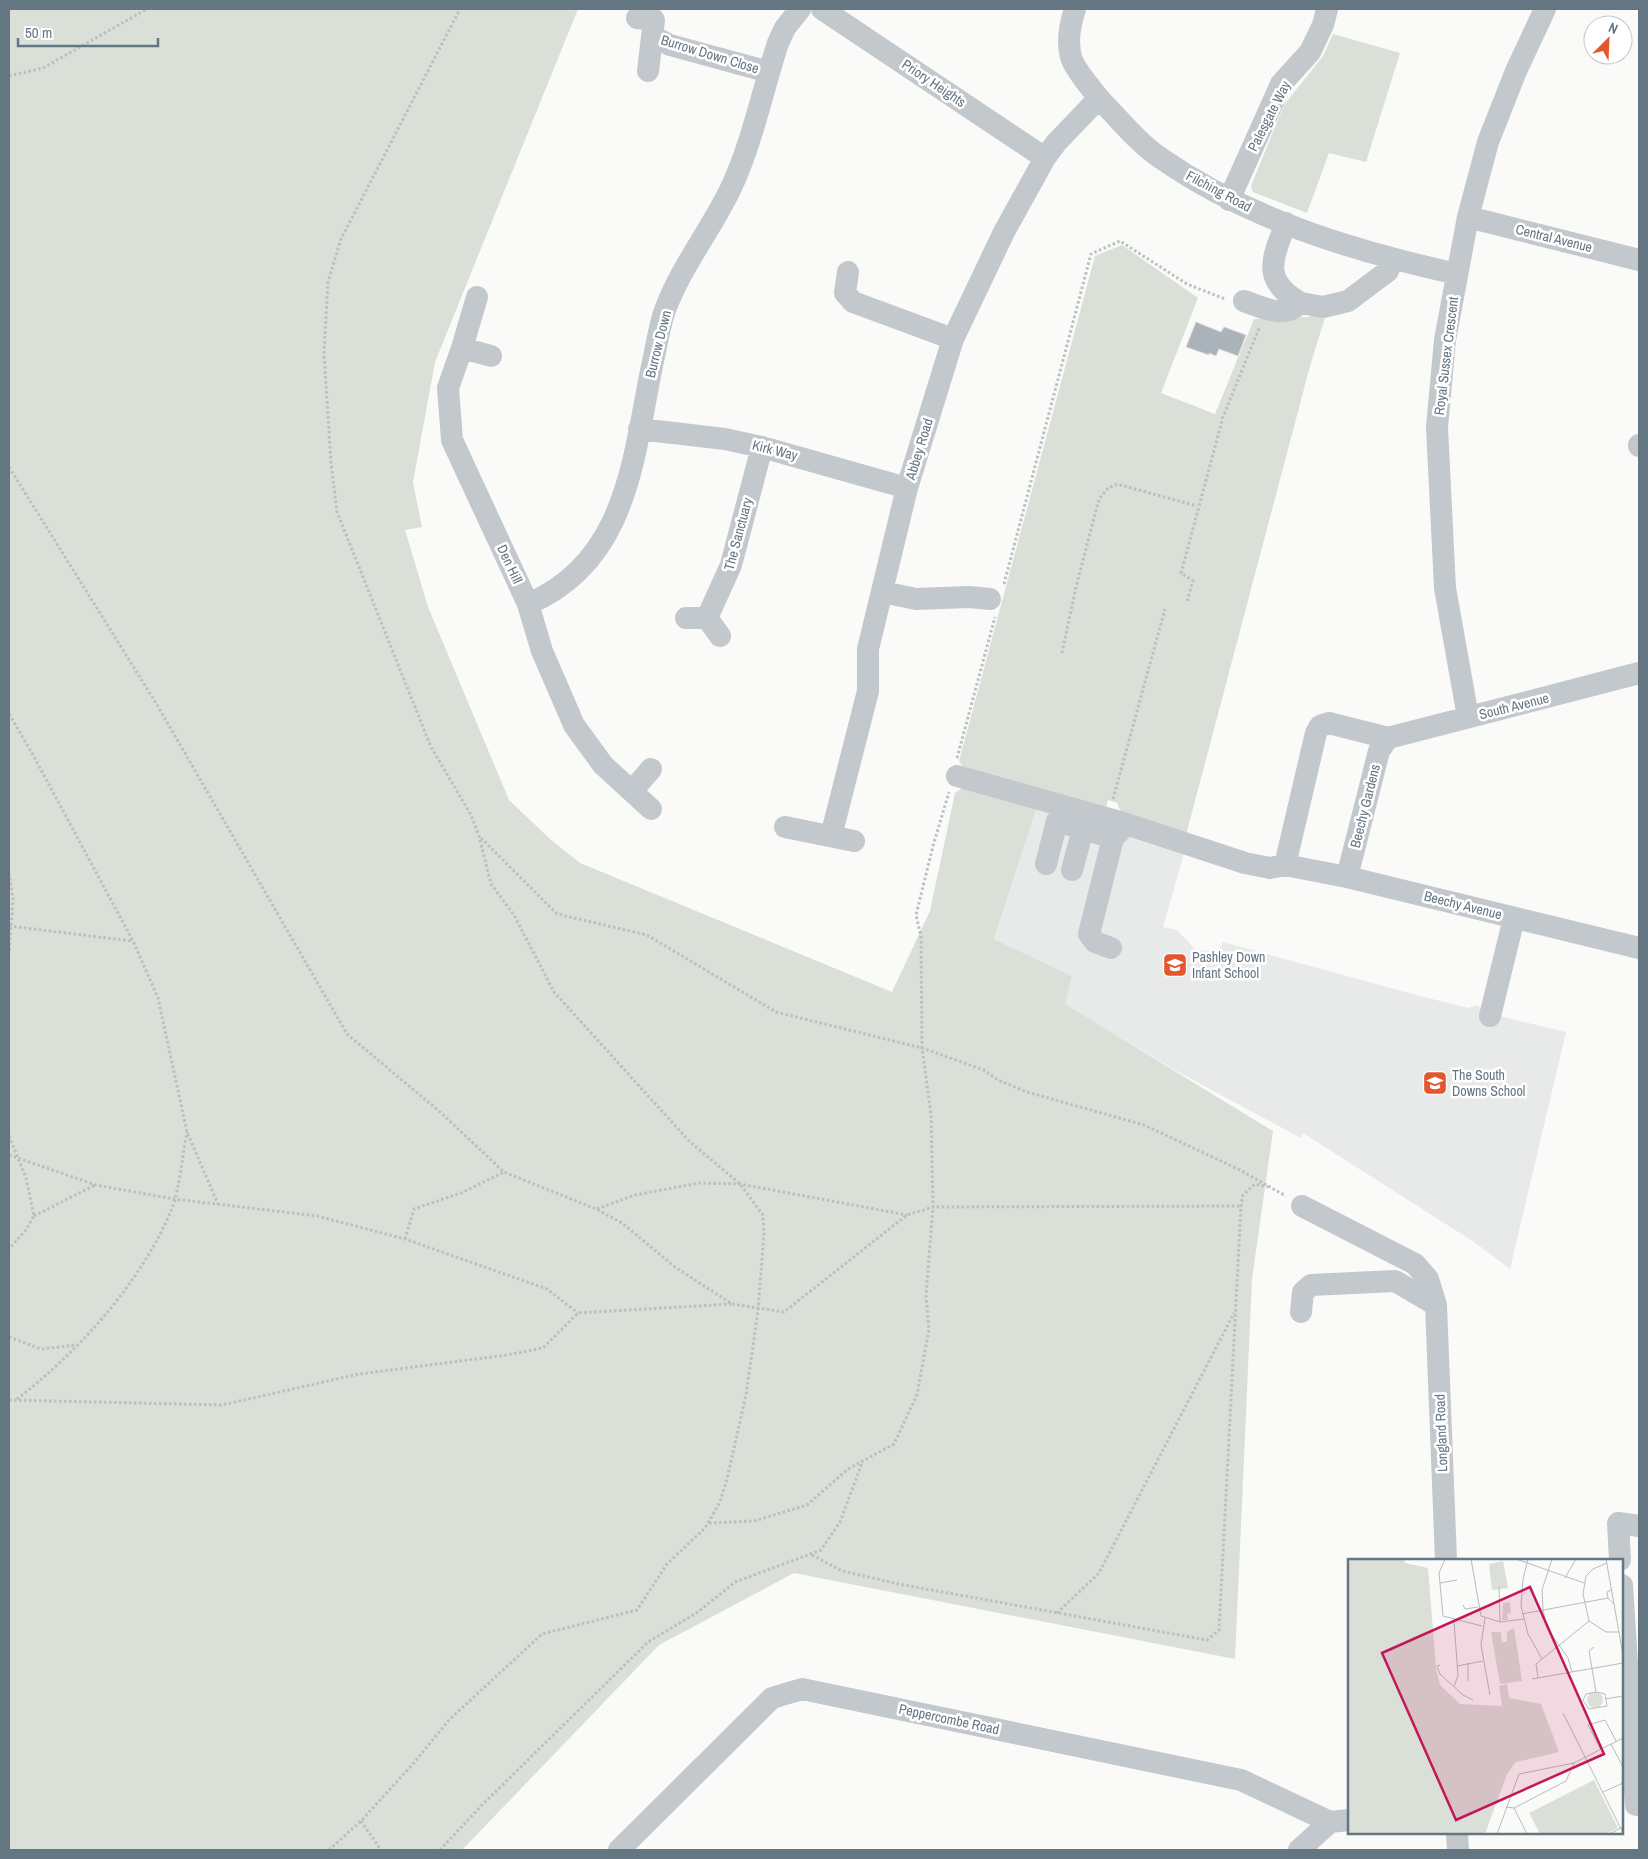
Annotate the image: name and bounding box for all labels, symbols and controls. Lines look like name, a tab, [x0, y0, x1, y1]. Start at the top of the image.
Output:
scale bar	[18, 15, 158, 47]
north arrow	[1583, 15, 1633, 65]
text: N	[1606, 18, 1621, 38]
text: 50 m	[25, 22, 52, 43]
street label: Burrow Down Close	[659, 31, 761, 77]
street label: Priory Heights	[899, 55, 970, 111]
street label: Palesgate Way	[1244, 77, 1295, 154]
street label: Filching Road	[1183, 166, 1255, 216]
street label: Central Avenue	[1514, 220, 1594, 256]
street label: Royal Sussex Crescent	[1430, 296, 1462, 416]
street label: Burrow Down	[641, 308, 675, 380]
street label: Abbey Road	[901, 416, 937, 483]
street label: Kirk Way	[750, 436, 800, 464]
street label: The Sanctuary	[720, 495, 756, 572]
street label: Den Hill	[493, 542, 527, 586]
street label: South Avenue	[1477, 689, 1551, 723]
street label: Beechy Gardens	[1346, 762, 1384, 850]
street label: Beechy Avenue	[1422, 887, 1504, 923]
place label: Pashley Down Infant School	[1192, 948, 1265, 982]
school or university icon: Pashley Down Infant School	[1162, 952, 1188, 978]
place label: The South Downs School	[1452, 1066, 1525, 1100]
school or university icon: The South Downs School	[1422, 1070, 1448, 1096]
street label: Longland Road	[1431, 1394, 1451, 1472]
inset map	[1348, 1559, 1623, 1834]
street label: Peppercombe Road	[897, 1700, 1001, 1738]

